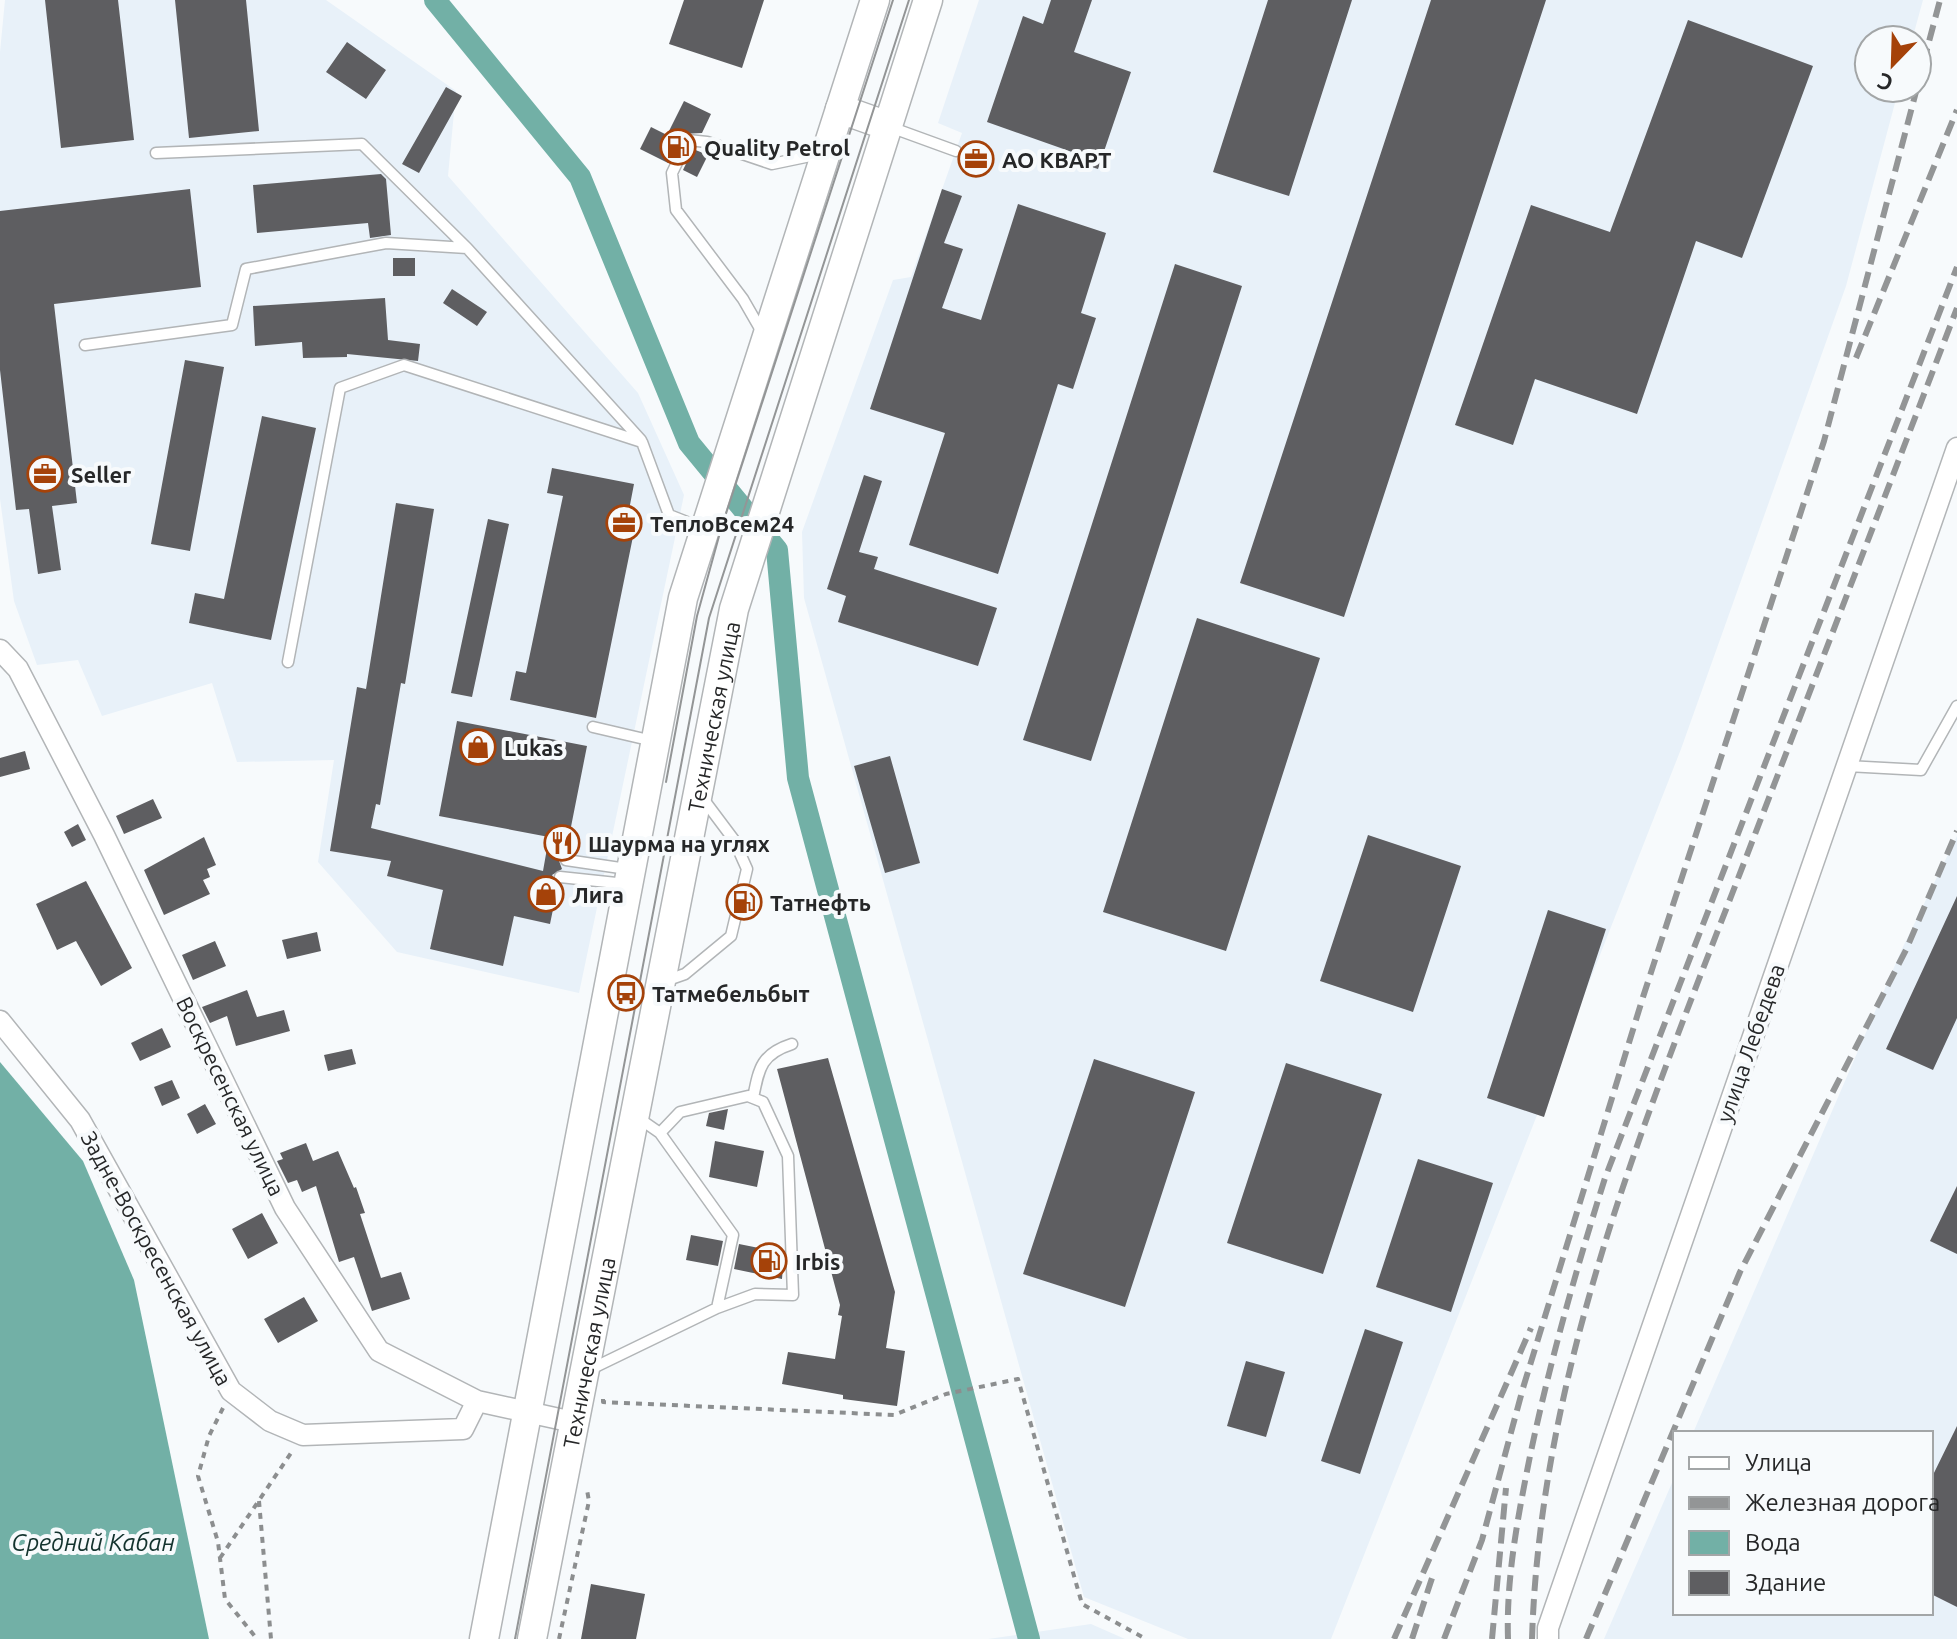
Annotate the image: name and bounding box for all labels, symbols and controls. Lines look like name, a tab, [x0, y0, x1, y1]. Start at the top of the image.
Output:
north arrow	[1853, 24, 1933, 104]
text: С	[1874, 69, 1896, 97]
fuel station icon: Quality Petrol	[659, 128, 697, 166]
place label: Quality Petrol	[704, 135, 850, 160]
office icon: АО КВАРТ	[957, 140, 995, 178]
place label: АО КВАРТ	[1002, 147, 1111, 172]
office icon: Seller	[26, 455, 64, 493]
place label: Seller	[71, 462, 131, 487]
office icon: ТеплоВсем24	[605, 504, 643, 542]
place label: ТеплоВсем24	[650, 511, 794, 536]
street label: Техническая улица	[682, 619, 744, 814]
shop icon: Lukas	[459, 728, 497, 766]
place label: Lukas	[504, 735, 563, 760]
restaurant icon: Шаурма на углях	[543, 824, 581, 862]
place label: Шаурма на углях	[588, 831, 770, 856]
shop icon: Лига	[527, 875, 565, 913]
place label: Лига	[572, 882, 624, 907]
fuel station icon: Татнефть	[725, 883, 763, 921]
place label: Татнефть	[770, 890, 871, 915]
street label: улица Лебедева	[1711, 960, 1789, 1126]
bus stop icon: Татмебельбыт	[607, 974, 645, 1012]
place label: Татмебельбыт	[652, 981, 810, 1006]
street label: Воскресенская улица	[172, 992, 290, 1200]
street label: Задне-Воскресенская улица	[77, 1127, 237, 1389]
fuel station icon: Irbis	[750, 1242, 788, 1280]
place label: Irbis	[795, 1249, 840, 1274]
street label: Техническая улица	[557, 1255, 619, 1450]
legend	[1673, 1431, 1933, 1615]
text: Улица	[1745, 1449, 1812, 1476]
text: Железная дорога	[1745, 1489, 1940, 1516]
water label: Средний Кабан	[11, 1529, 175, 1556]
text: Вода	[1745, 1529, 1801, 1556]
text: Здание	[1745, 1569, 1826, 1596]

